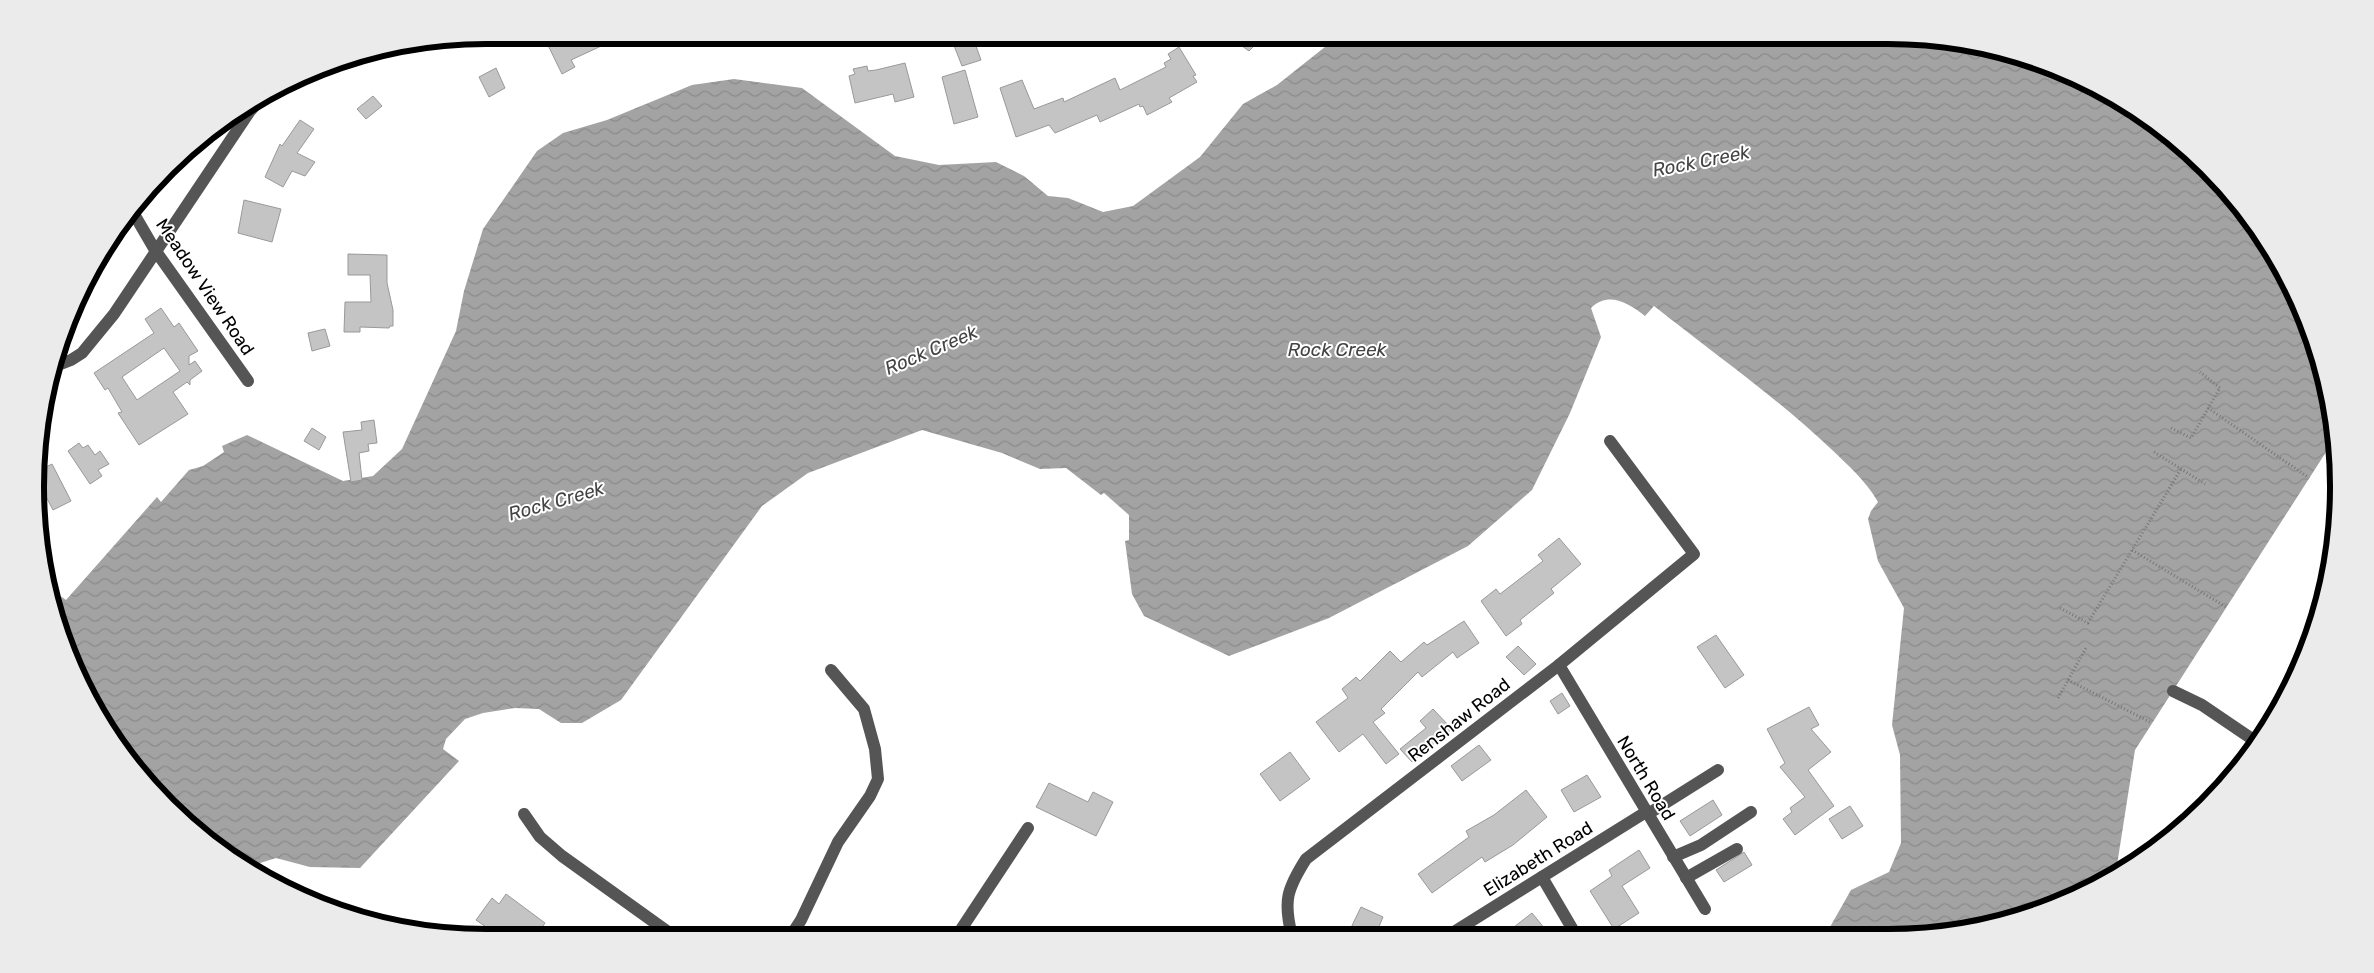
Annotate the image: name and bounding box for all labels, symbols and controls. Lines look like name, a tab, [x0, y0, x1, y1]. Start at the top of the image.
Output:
water label: Rock Creek	[1650, 140, 1752, 182]
street label: Meadow View Road	[151, 214, 259, 360]
water label: Rock Creek	[881, 320, 981, 380]
water label: Rock Creek	[1288, 338, 1387, 361]
water label: Rock Creek	[505, 476, 607, 526]
street label: Renshaw Road	[1403, 673, 1515, 767]
street label: North Road	[1612, 732, 1680, 824]
street label: Elizabeth Road	[1479, 817, 1597, 901]

